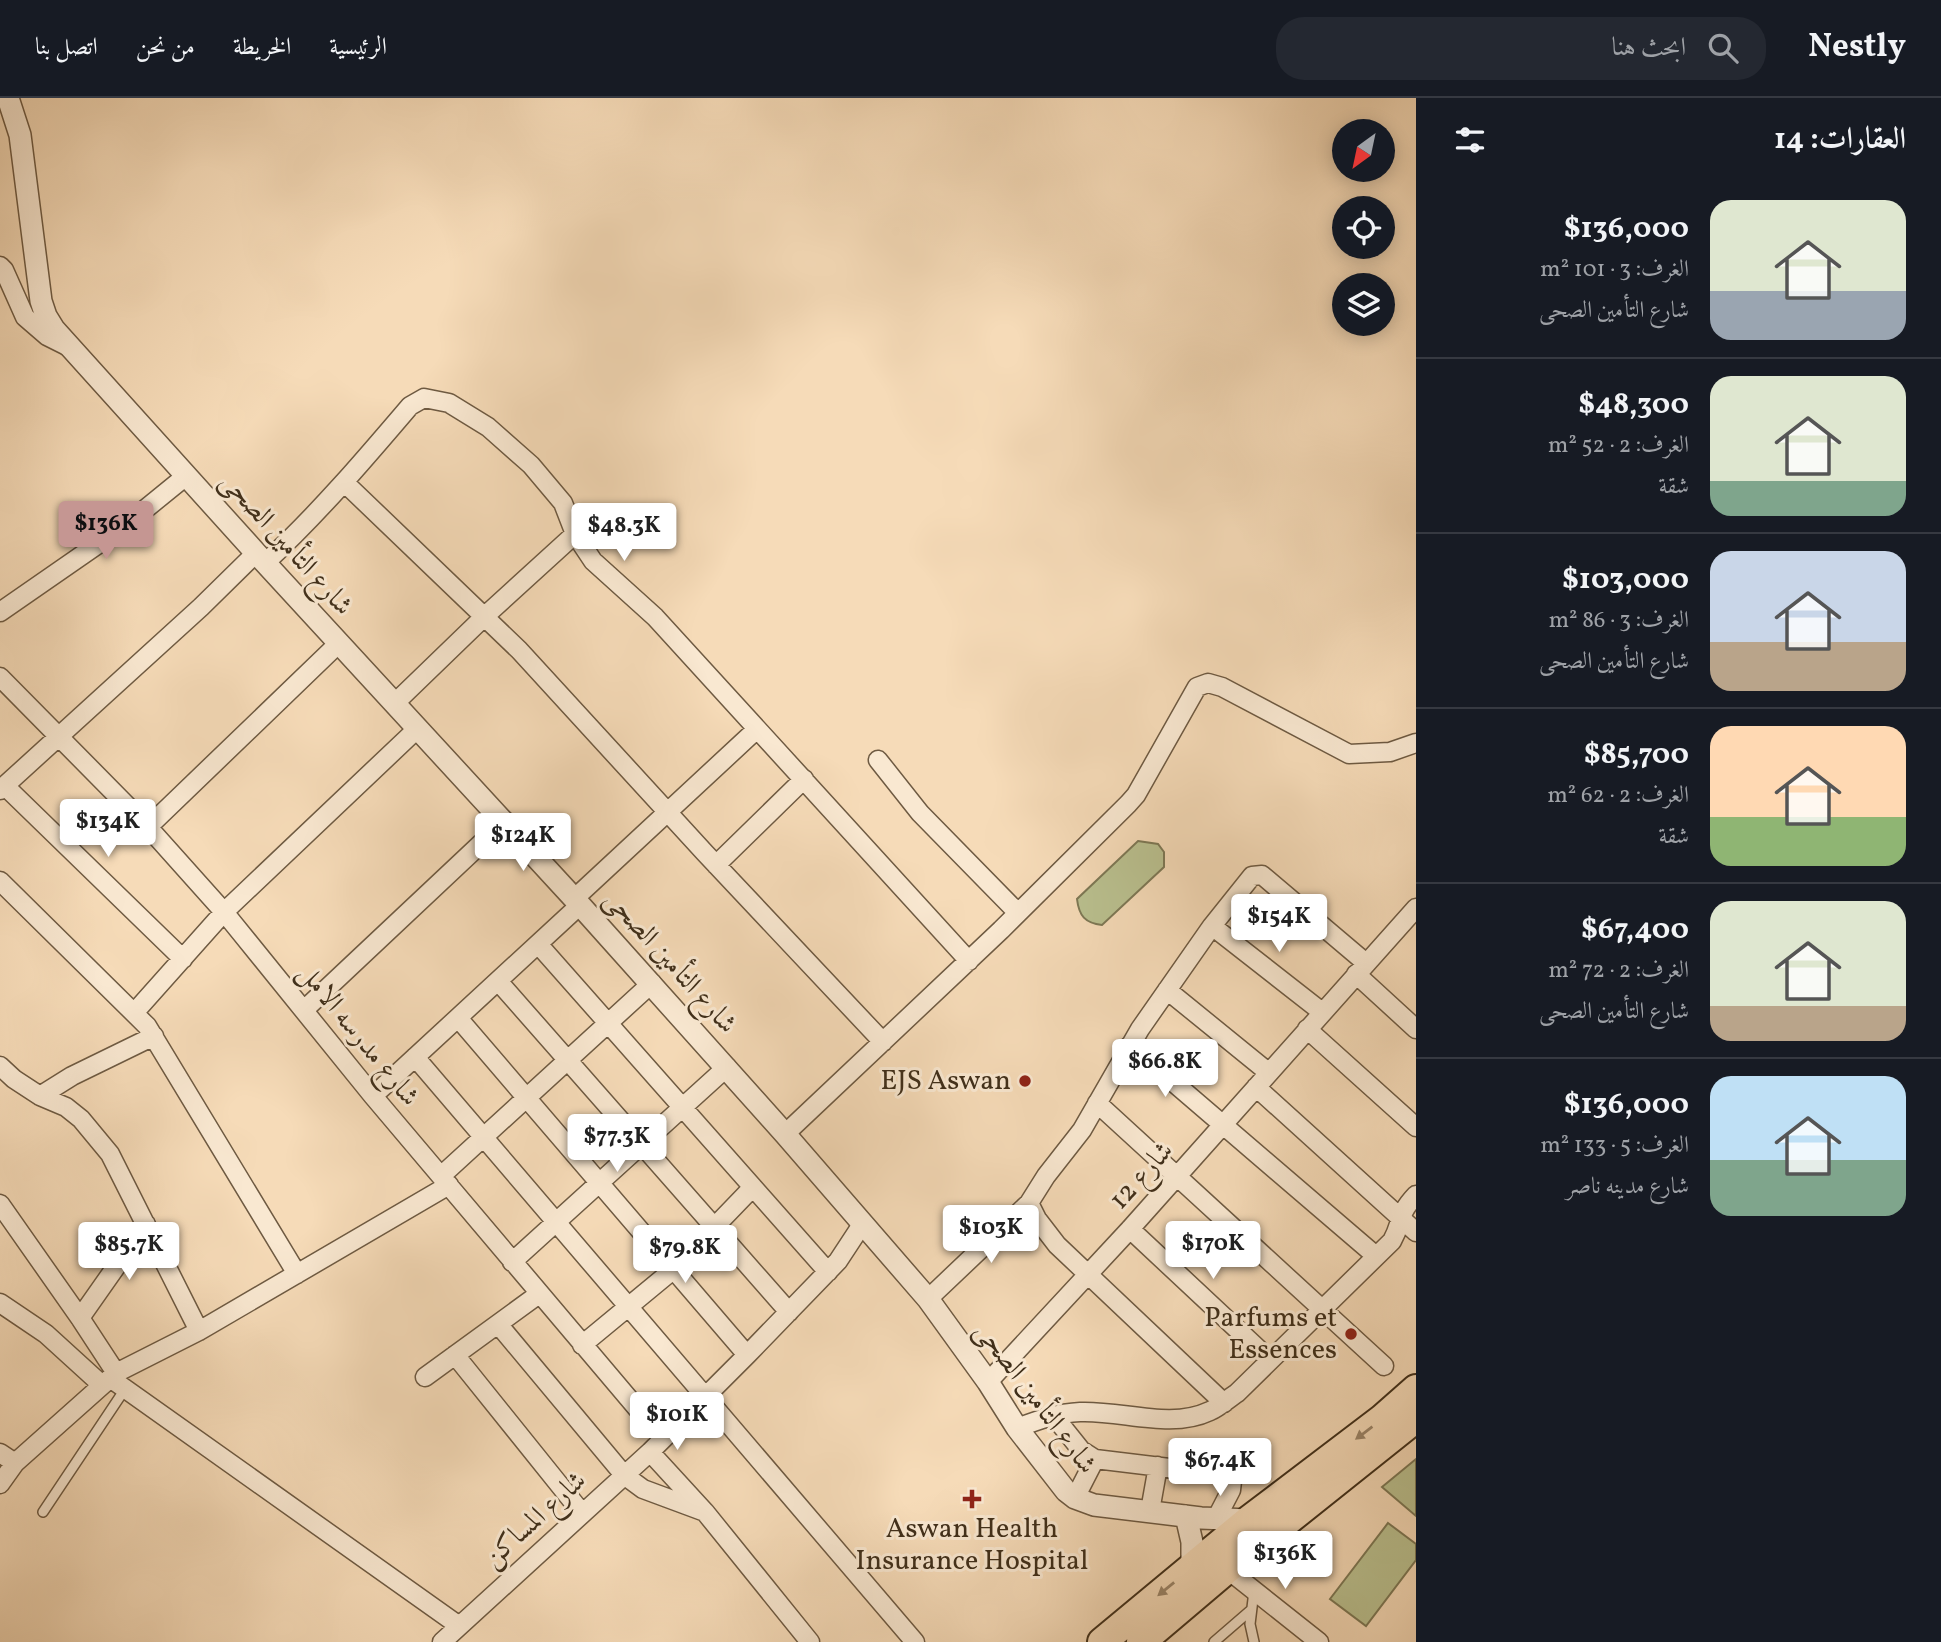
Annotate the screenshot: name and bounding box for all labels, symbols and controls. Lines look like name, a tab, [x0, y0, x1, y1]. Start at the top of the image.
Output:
search box	[1276, 17, 1766, 80]
text: Nestly	[1808, 25, 1906, 71]
icon: search	[1704, 29, 1742, 67]
text: ابحث هنا	[1612, 30, 1686, 66]
text: اتصل بنا	[35, 31, 98, 65]
text: من نحن	[136, 31, 195, 65]
text: الخريطة	[233, 31, 291, 65]
text: الرئيسية	[329, 31, 387, 65]
north arrow	[1332, 119, 1395, 182]
map controls	[1332, 119, 1395, 336]
text: العقارات: 14	[1774, 119, 1906, 161]
icon: filters	[1451, 121, 1489, 159]
button: locate	[1332, 196, 1395, 259]
text: $136,000	[1564, 208, 1689, 250]
icon: home	[1766, 228, 1850, 312]
text: الغرف: 3 · 101 m²	[1540, 254, 1689, 286]
button: layers	[1332, 273, 1395, 336]
text: شارع التأمين الصحى	[1539, 295, 1689, 327]
text: $48,300	[1578, 384, 1689, 426]
icon: home	[1766, 404, 1850, 488]
text: الغرف: 2 · 52 m²	[1548, 430, 1689, 462]
street label: شارع التأمين الصحى	[209, 462, 363, 626]
text: شقة	[1659, 471, 1689, 503]
pin: $136K	[57, 502, 155, 561]
pin: $48.3K	[567, 504, 681, 563]
text: $136K	[74, 508, 138, 540]
text: $48.3K	[587, 510, 661, 542]
text: $103,000	[1562, 559, 1689, 601]
icon: home	[1766, 579, 1850, 663]
text: الغرف: 3 · 86 m²	[1549, 605, 1689, 637]
text: شارع التأمين الصحى	[1539, 646, 1689, 678]
text: $85,700	[1584, 734, 1689, 776]
icon: home	[1766, 754, 1850, 838]
text: الغرف: 2 · 62 m²	[1547, 780, 1689, 812]
pin: $134K	[59, 800, 157, 859]
text: $134K	[76, 806, 140, 838]
pin: $124K	[474, 814, 572, 873]
text: $124K	[491, 820, 555, 852]
text: شقة	[1659, 821, 1689, 853]
street label: شارع التأمين الصحى	[593, 880, 747, 1044]
pin: $154K	[1230, 894, 1328, 954]
text: $154K	[1247, 901, 1311, 933]
text: $67,400	[1581, 909, 1689, 951]
icon: home	[1766, 929, 1850, 1013]
street label: شارع مدرسه الامل	[286, 955, 428, 1116]
text: الغرف: 2 · 72 m²	[1548, 955, 1689, 987]
text: شارع التأمين الصحى	[1539, 996, 1689, 1028]
pin: $66.8K	[1108, 1040, 1222, 1099]
text: $66.8K	[1128, 1046, 1202, 1078]
place label: EJS Aswan	[880, 1062, 1011, 1101]
marker: EJS Aswan	[1017, 1073, 1033, 1089]
text: $136,000	[1564, 1084, 1689, 1126]
icon: home	[1766, 1104, 1850, 1188]
pin: $77.3K	[560, 1114, 674, 1174]
text: $77.3K	[584, 1121, 651, 1153]
text: الغرف: 5 · 133 m²	[1540, 1130, 1689, 1162]
street label: شارع 12	[1101, 1133, 1185, 1220]
text: شارع مدينه ناصر	[1566, 1171, 1689, 1203]
pin: $103K	[942, 1206, 1040, 1265]
text: $103K	[959, 1212, 1023, 1244]
pin: $85.7K	[72, 1222, 186, 1282]
pin: $170K	[1164, 1222, 1262, 1281]
pin: $79.8K	[628, 1226, 742, 1285]
text: $170K	[1181, 1228, 1245, 1260]
text: $85.7K	[94, 1229, 164, 1261]
text: $79.8K	[649, 1232, 721, 1264]
place label: Parfums et Essences	[1204, 1299, 1337, 1370]
street label: شارع التأمين الصحى	[963, 1312, 1107, 1484]
marker: Parfums et Essences	[1343, 1326, 1359, 1342]
pin: $101K	[628, 1392, 726, 1452]
text: $101K	[646, 1399, 708, 1431]
one-way arrow	[1355, 1425, 1373, 1440]
pin: $67.4K	[1163, 1438, 1277, 1498]
text: $67.4K	[1184, 1445, 1256, 1477]
street label: شارع المساكن	[474, 1463, 597, 1579]
marker: Aswan Health Insurance Hospital	[962, 1489, 982, 1509]
place label: Aswan Health Insurance Hospital	[856, 1510, 1088, 1581]
pin: $136K	[1236, 1532, 1334, 1591]
text: $136K	[1253, 1538, 1317, 1570]
one-way arrow	[1158, 1582, 1176, 1597]

